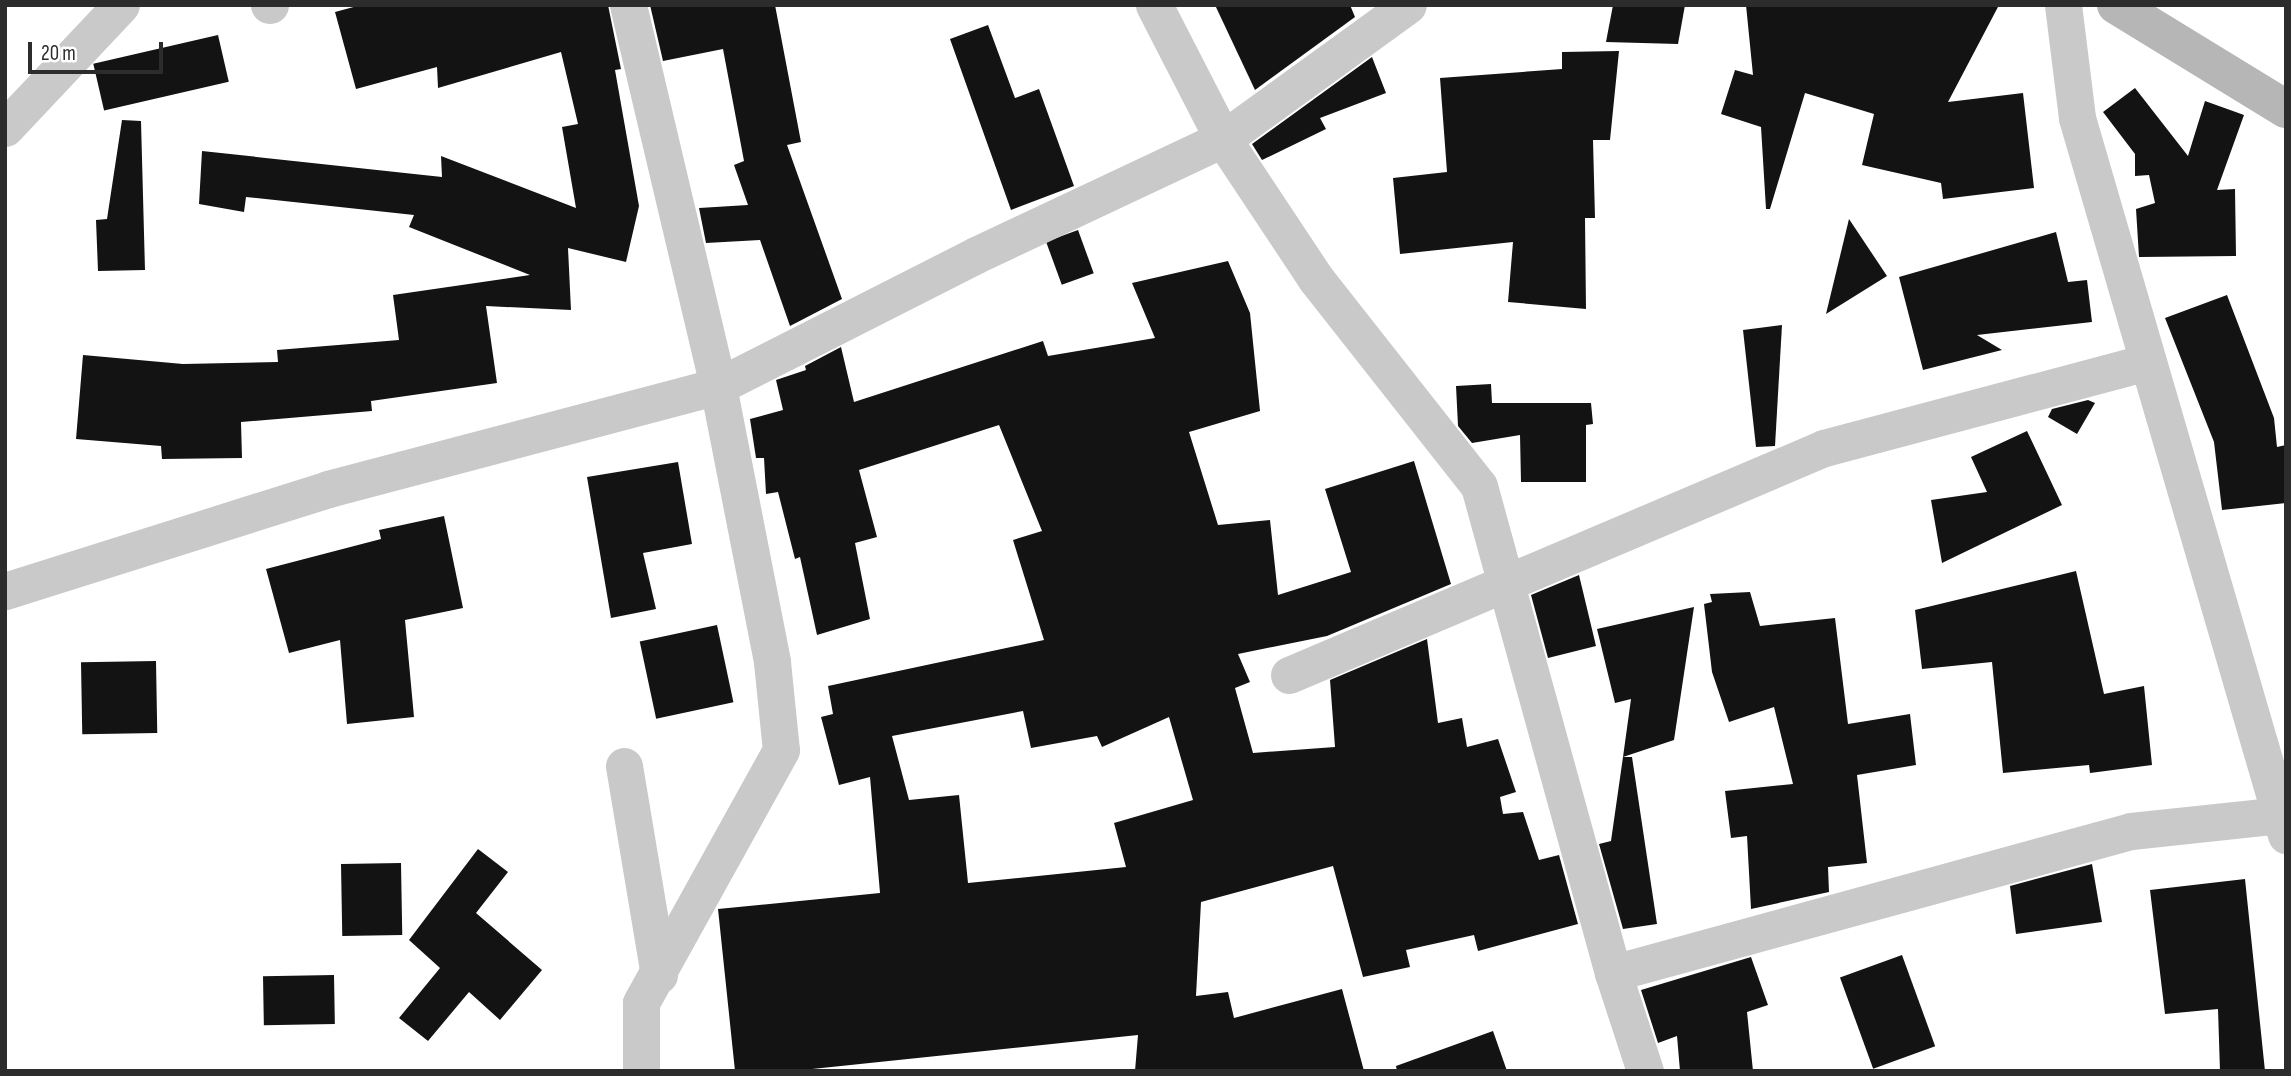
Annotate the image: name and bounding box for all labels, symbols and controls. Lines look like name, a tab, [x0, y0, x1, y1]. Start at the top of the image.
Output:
scale bar	[32, 28, 166, 72]
text: 20 m	[41, 41, 76, 66]

